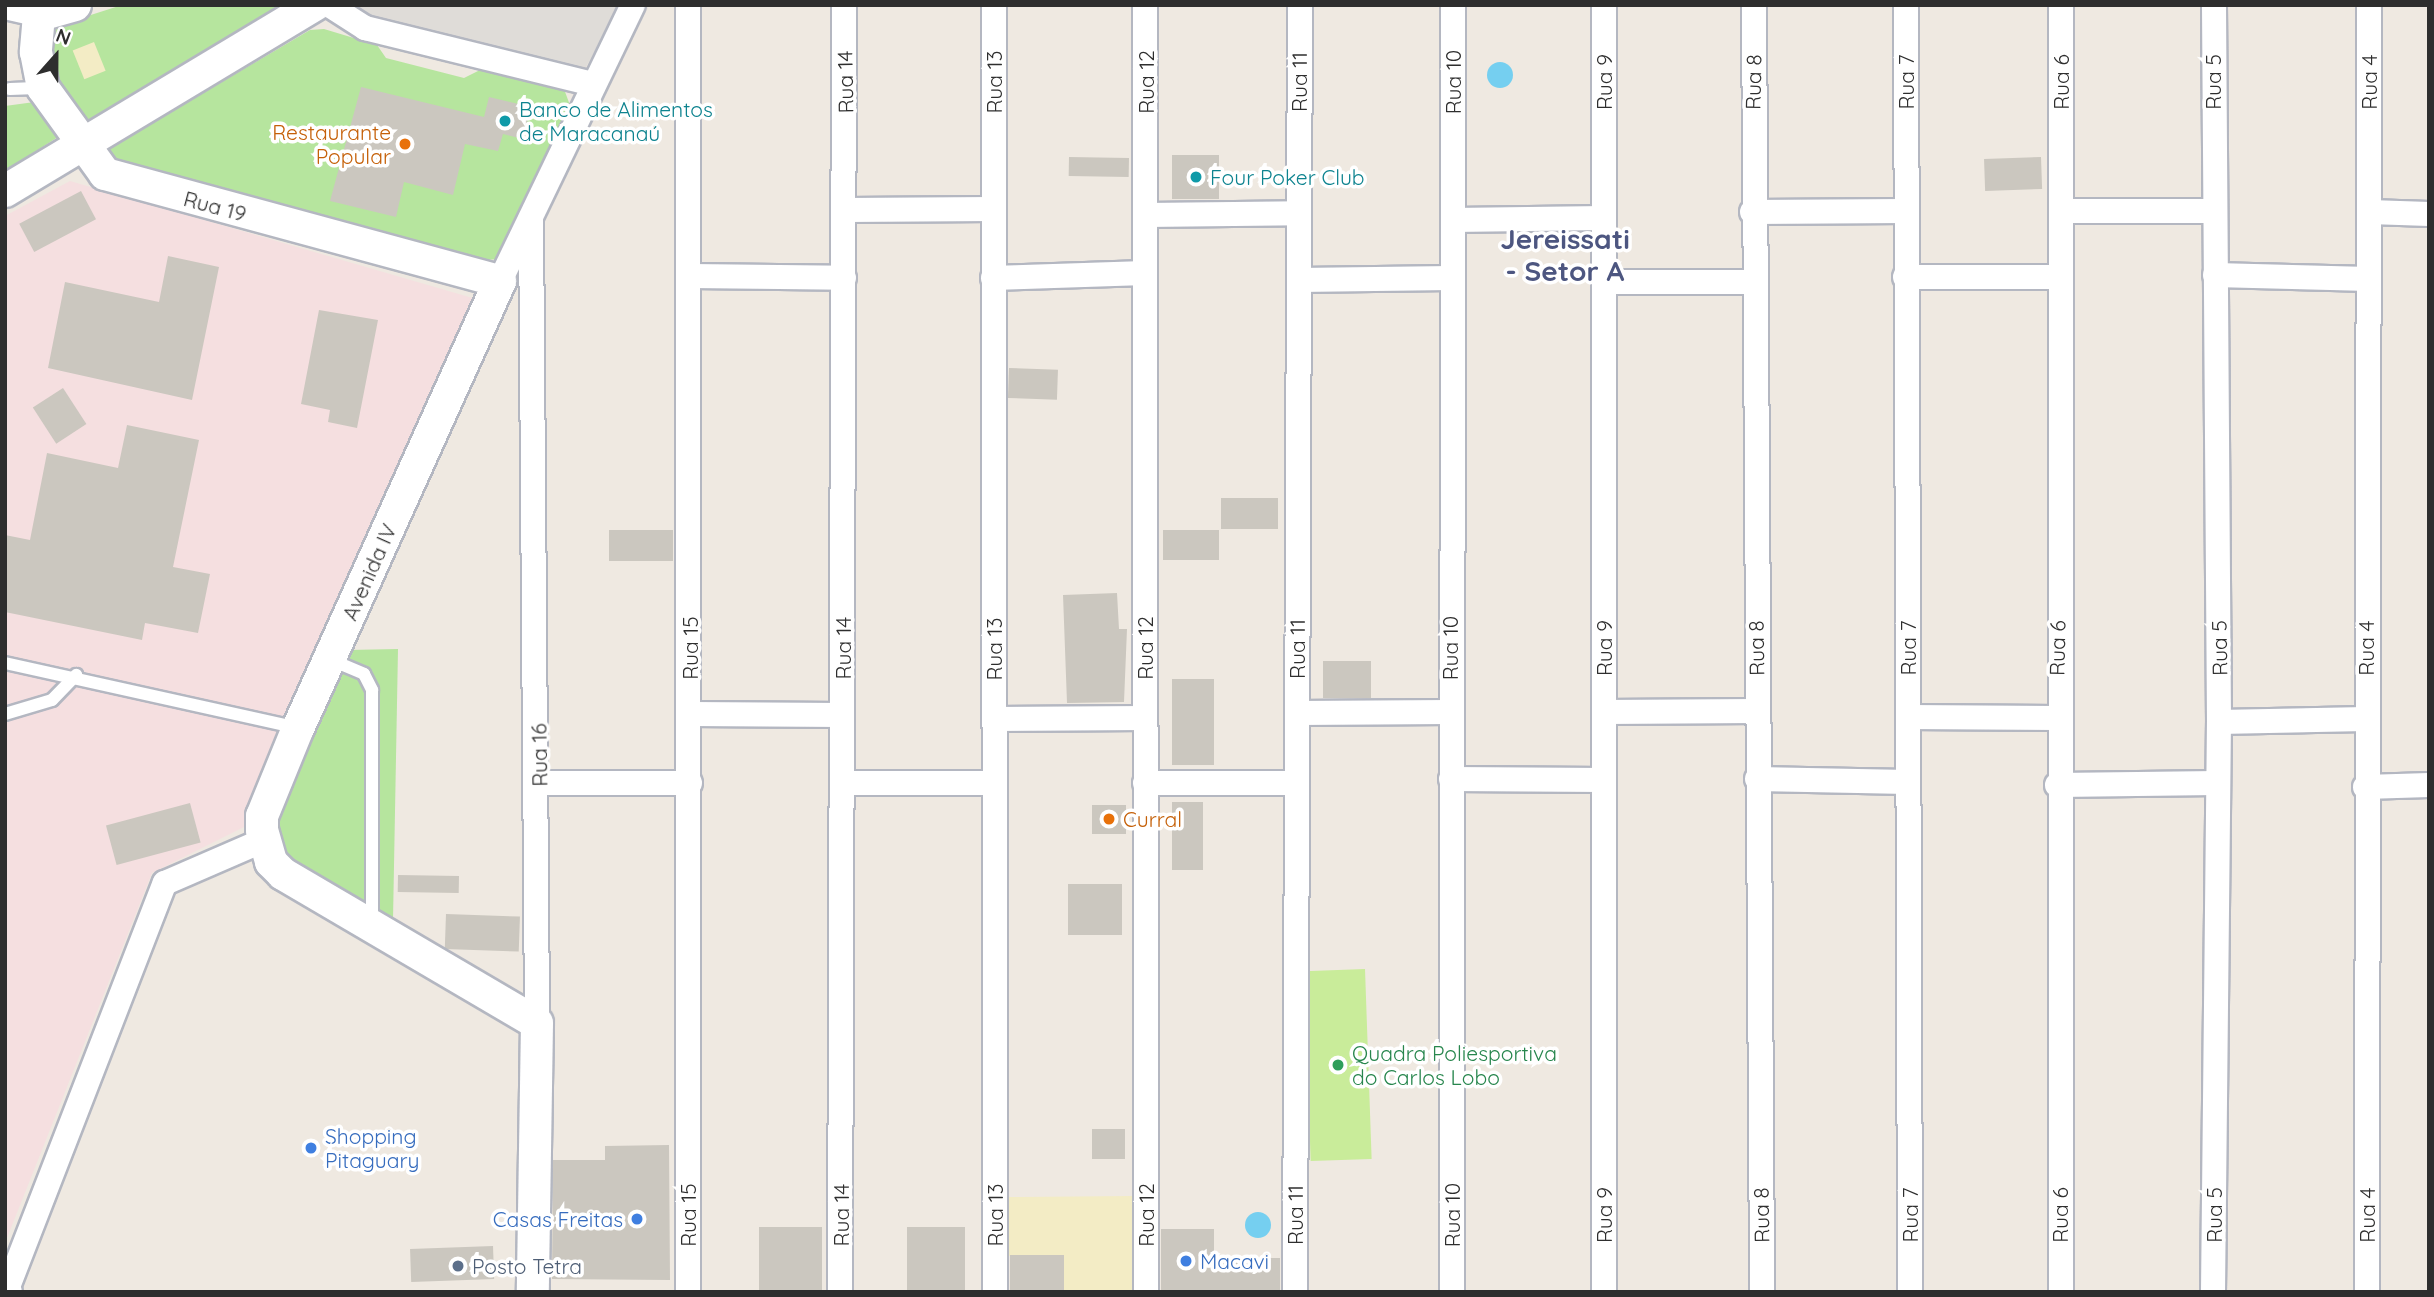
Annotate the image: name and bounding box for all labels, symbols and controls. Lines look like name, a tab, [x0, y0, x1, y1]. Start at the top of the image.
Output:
north arrow	[21, 21, 91, 91]
text: N	[53, 23, 74, 50]
street label: Rua 14	[832, 50, 858, 114]
street label: Rua 13	[981, 50, 1007, 114]
street label: Rua 12	[1133, 50, 1159, 114]
street label: Rua 10	[1440, 50, 1466, 114]
street label: Rua 11	[1286, 52, 1312, 112]
street label: Rua 9	[1591, 54, 1617, 110]
street label: Rua 8	[1740, 54, 1766, 110]
street label: Rua 7	[1893, 54, 1919, 110]
street label: Rua 6	[2048, 54, 2074, 110]
street label: Rua 5	[2200, 54, 2226, 110]
street label: Rua 4	[2356, 54, 2382, 110]
place label: Banco de Alimentos de Maracanaú	[519, 96, 713, 146]
marker: Banco de Alimentos de Maracanaú	[497, 113, 513, 129]
place label: Restaurante Popular	[272, 119, 391, 169]
marker: Restaurante Popular	[397, 136, 413, 152]
place label: Four Poker Club	[1210, 164, 1365, 190]
marker: Four Poker Club	[1188, 169, 1204, 185]
street label: Rua 19	[181, 186, 249, 226]
district label: Jereissati - Setor A	[1500, 222, 1630, 288]
street label: Avenida IV	[337, 520, 401, 624]
street label: Rua 15	[677, 616, 703, 680]
street label: Rua 12	[1132, 616, 1158, 680]
street label: Rua 10	[1437, 616, 1463, 680]
street label: Rua 14	[830, 617, 856, 679]
street label: Rua 13	[981, 617, 1007, 681]
street label: Rua 11	[1284, 619, 1310, 679]
street label: Rua 9	[1591, 620, 1617, 676]
street label: Rua 8	[1743, 620, 1769, 676]
street label: Rua 7	[1895, 620, 1921, 676]
street label: Rua 6	[2044, 620, 2070, 676]
street label: Rua 5	[2206, 620, 2232, 676]
street label: Rua 4	[2353, 620, 2379, 676]
street label: Rua 16	[526, 723, 552, 787]
place label: Curral	[1123, 806, 1182, 832]
marker: Curral	[1101, 811, 1117, 827]
place label: Quadra Poliesportiva do Carlos Lobo	[1352, 1040, 1557, 1090]
marker: Quadra Poliesportiva do Carlos Lobo	[1330, 1057, 1346, 1073]
place label: Shopping Pitaguary	[325, 1123, 419, 1173]
marker: Shopping Pitaguary	[303, 1140, 319, 1156]
street label: Rua 15	[675, 1183, 701, 1247]
street label: Rua 13	[982, 1183, 1008, 1247]
street label: Rua 12	[1133, 1183, 1159, 1247]
street label: Rua 10	[1439, 1183, 1465, 1247]
street label: Rua 14	[828, 1184, 854, 1246]
street label: Rua 11	[1282, 1185, 1308, 1245]
street label: Rua 9	[1591, 1187, 1617, 1243]
street label: Rua 8	[1748, 1187, 1774, 1243]
street label: Rua 7	[1897, 1187, 1923, 1243]
street label: Rua 6	[2047, 1187, 2073, 1243]
street label: Rua 5	[2201, 1187, 2227, 1243]
street label: Rua 4	[2354, 1187, 2380, 1243]
place label: Casas Freitas	[493, 1206, 623, 1232]
marker: Casas Freitas	[629, 1211, 645, 1227]
place label: Macavi	[1200, 1248, 1269, 1274]
place label: Posto Tetra	[472, 1253, 582, 1279]
marker: Macavi	[1178, 1253, 1194, 1269]
marker: Posto Tetra	[450, 1258, 466, 1274]

